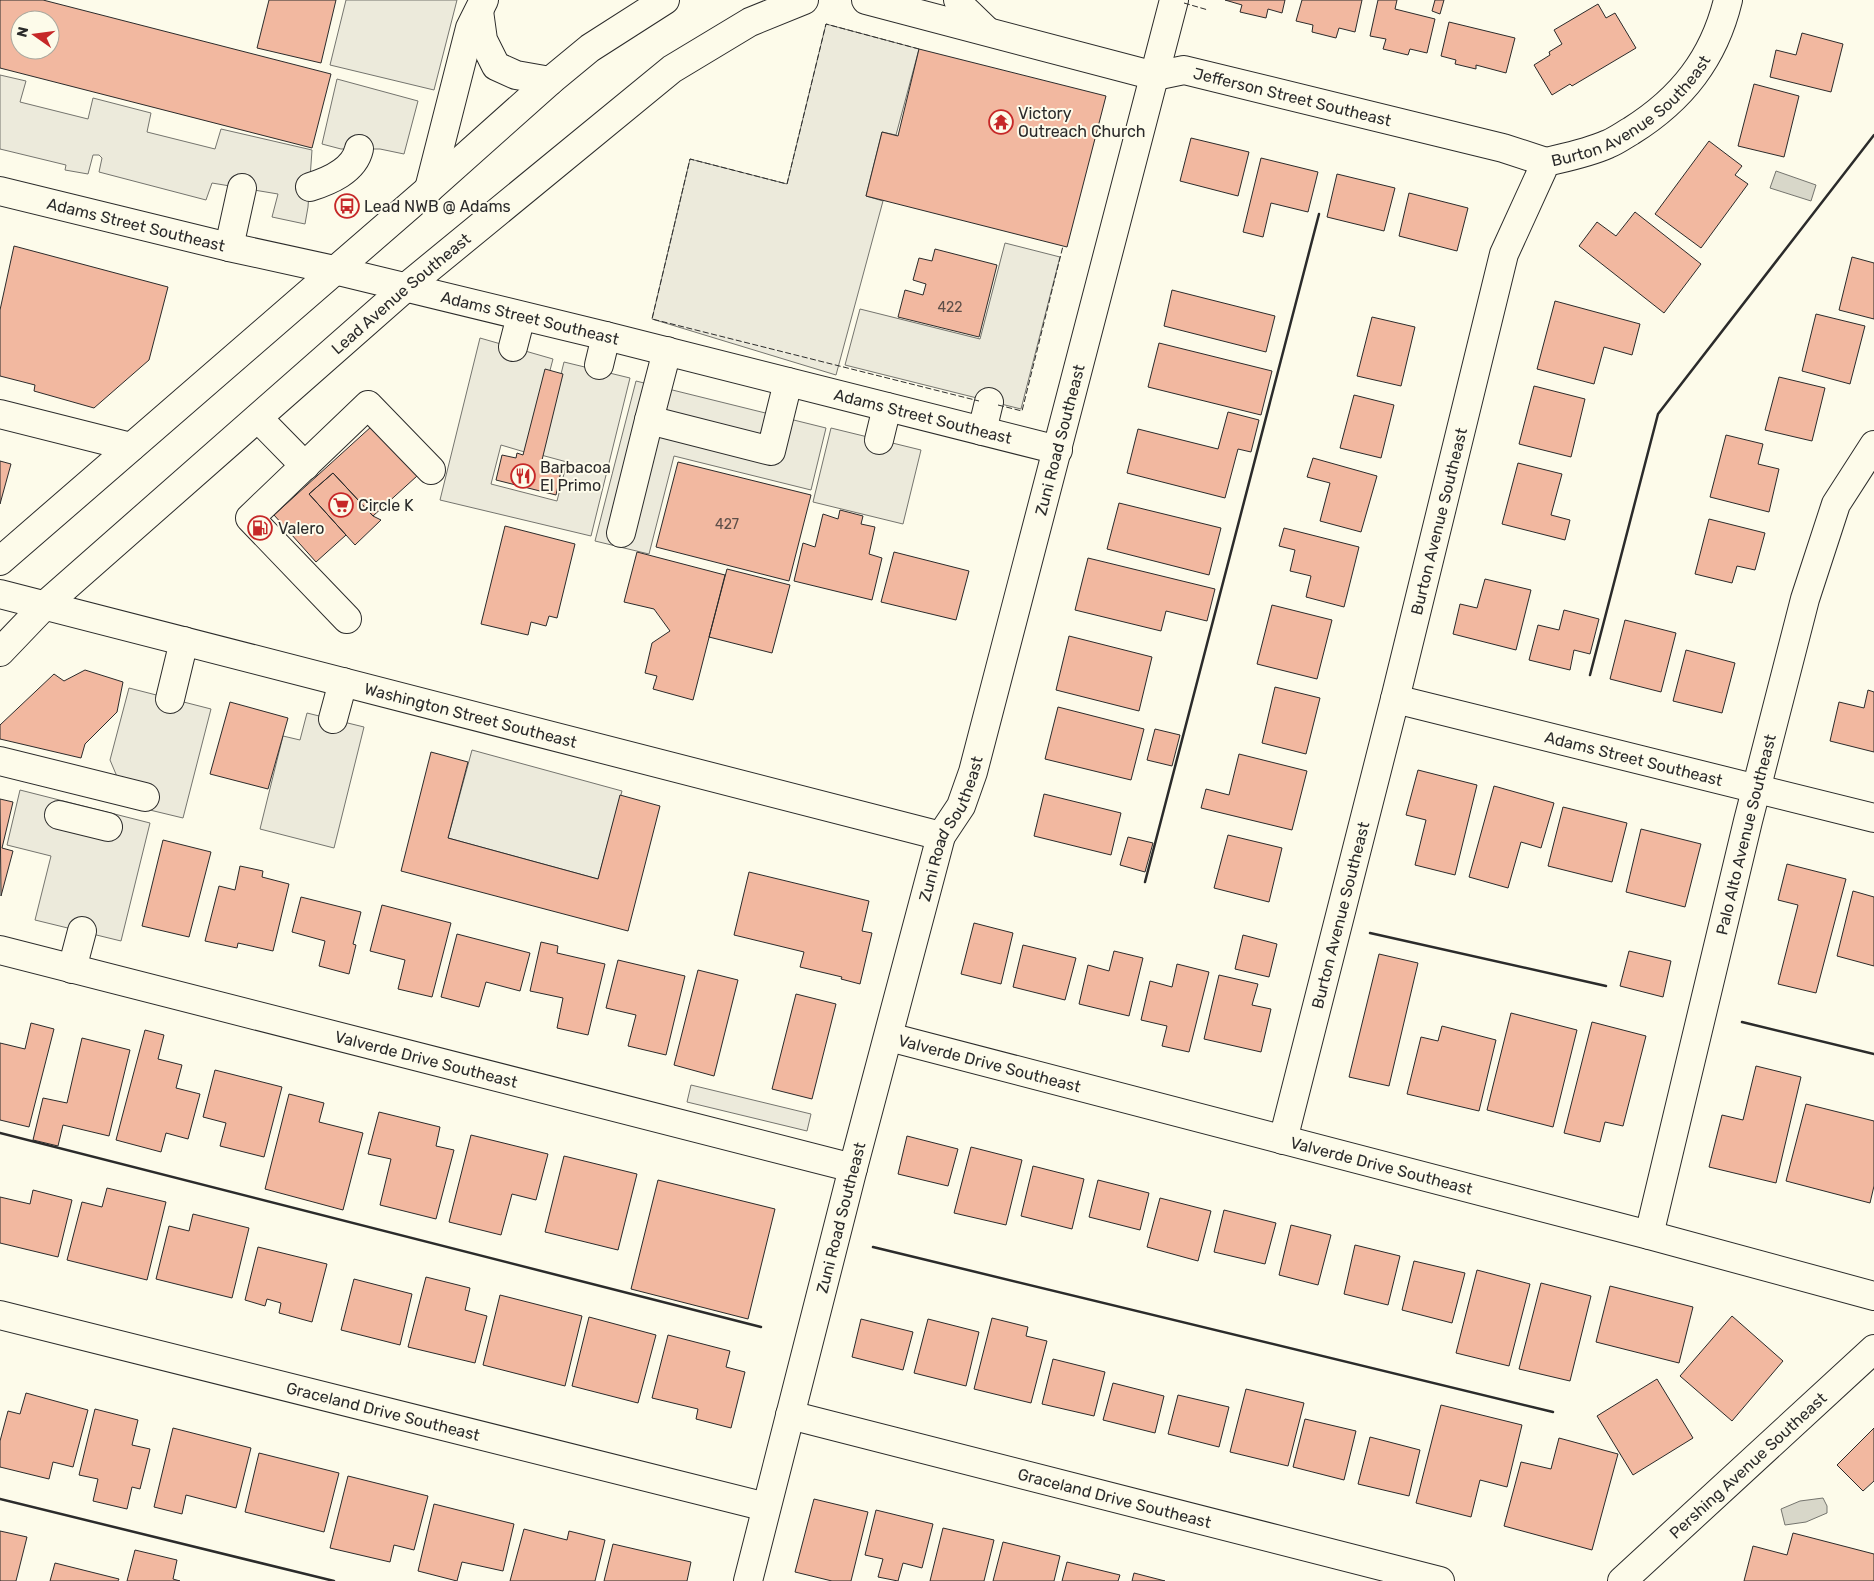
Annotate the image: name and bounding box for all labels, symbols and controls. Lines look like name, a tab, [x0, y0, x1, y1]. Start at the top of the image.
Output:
north arrow	[10, 10, 60, 60]
text: N	[13, 25, 32, 39]
street label: Burton Avenue Southeast	[1549, 52, 1714, 170]
street label: Jefferson Street Southeast	[1191, 63, 1393, 130]
place label: Victory Outreach Church	[1018, 104, 1145, 141]
temple icon: Victory Outreach Church	[988, 109, 1014, 135]
street label: Adams Street Southeast	[45, 193, 227, 255]
bus stop icon: Lead NWB @ Adams	[334, 193, 360, 219]
place label: Lead NWB @ Adams	[364, 197, 511, 216]
street label: Lead Avenue Southeast	[327, 229, 474, 358]
street label: Adams Street Southeast	[439, 287, 621, 348]
house number: 422	[937, 299, 963, 316]
street label: Zuni Road Southeast	[1031, 362, 1088, 517]
street label: Adams Street Southeast	[832, 384, 1014, 447]
street label: Burton Avenue Southeast	[1406, 426, 1471, 617]
place label: Barbacoa El Primo	[540, 458, 611, 495]
restaurant icon: Barbacoa El Primo	[510, 463, 536, 489]
supermarket icon: Circle K	[328, 492, 354, 518]
place label: Circle K	[358, 496, 414, 515]
fuel station icon: Valero	[247, 515, 273, 541]
house number: 427	[715, 516, 739, 533]
place label: Valero	[278, 519, 324, 538]
street label: Washington Street Southeast	[362, 679, 579, 751]
street label: Adams Street Southeast	[1543, 727, 1725, 790]
street label: Palo Alto Avenue Southeast	[1712, 732, 1779, 937]
street label: Zuni Road Southeast	[915, 754, 986, 903]
street label: Burton Avenue Southeast	[1307, 820, 1373, 1011]
street label: Valverde Drive Southeast	[333, 1027, 520, 1091]
street label: Valverde Drive Southeast	[896, 1030, 1083, 1096]
street label: Valverde Drive Southeast	[1288, 1132, 1475, 1198]
street label: Zuni Road Southeast	[812, 1140, 869, 1295]
street label: Graceland Drive Southeast	[284, 1378, 482, 1444]
street label: Pershing Avenue Southeast	[1665, 1388, 1830, 1542]
street label: Graceland Drive Southeast	[1016, 1464, 1213, 1532]

